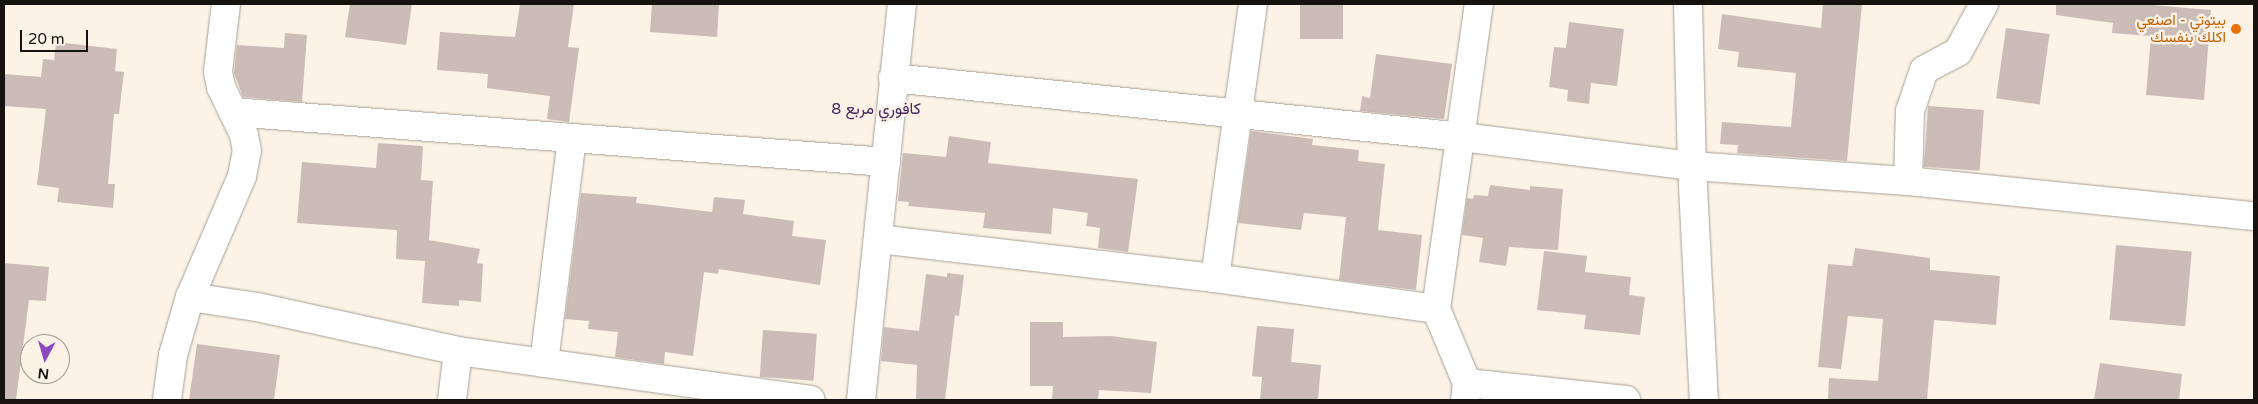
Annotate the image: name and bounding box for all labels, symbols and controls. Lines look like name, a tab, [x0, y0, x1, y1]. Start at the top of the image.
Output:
place label: بيتوتي - اصنعي اكلك بنفسك	[2136, 11, 2226, 46]
scale bar	[22, 20, 90, 52]
marker: بيتوتي - اصنعي اكلك بنفسك	[2230, 23, 2242, 35]
text: 20 m	[28, 30, 65, 48]
district label: كافوري مربع 8	[831, 99, 921, 119]
north arrow	[20, 334, 70, 384]
text: N	[37, 364, 50, 382]

